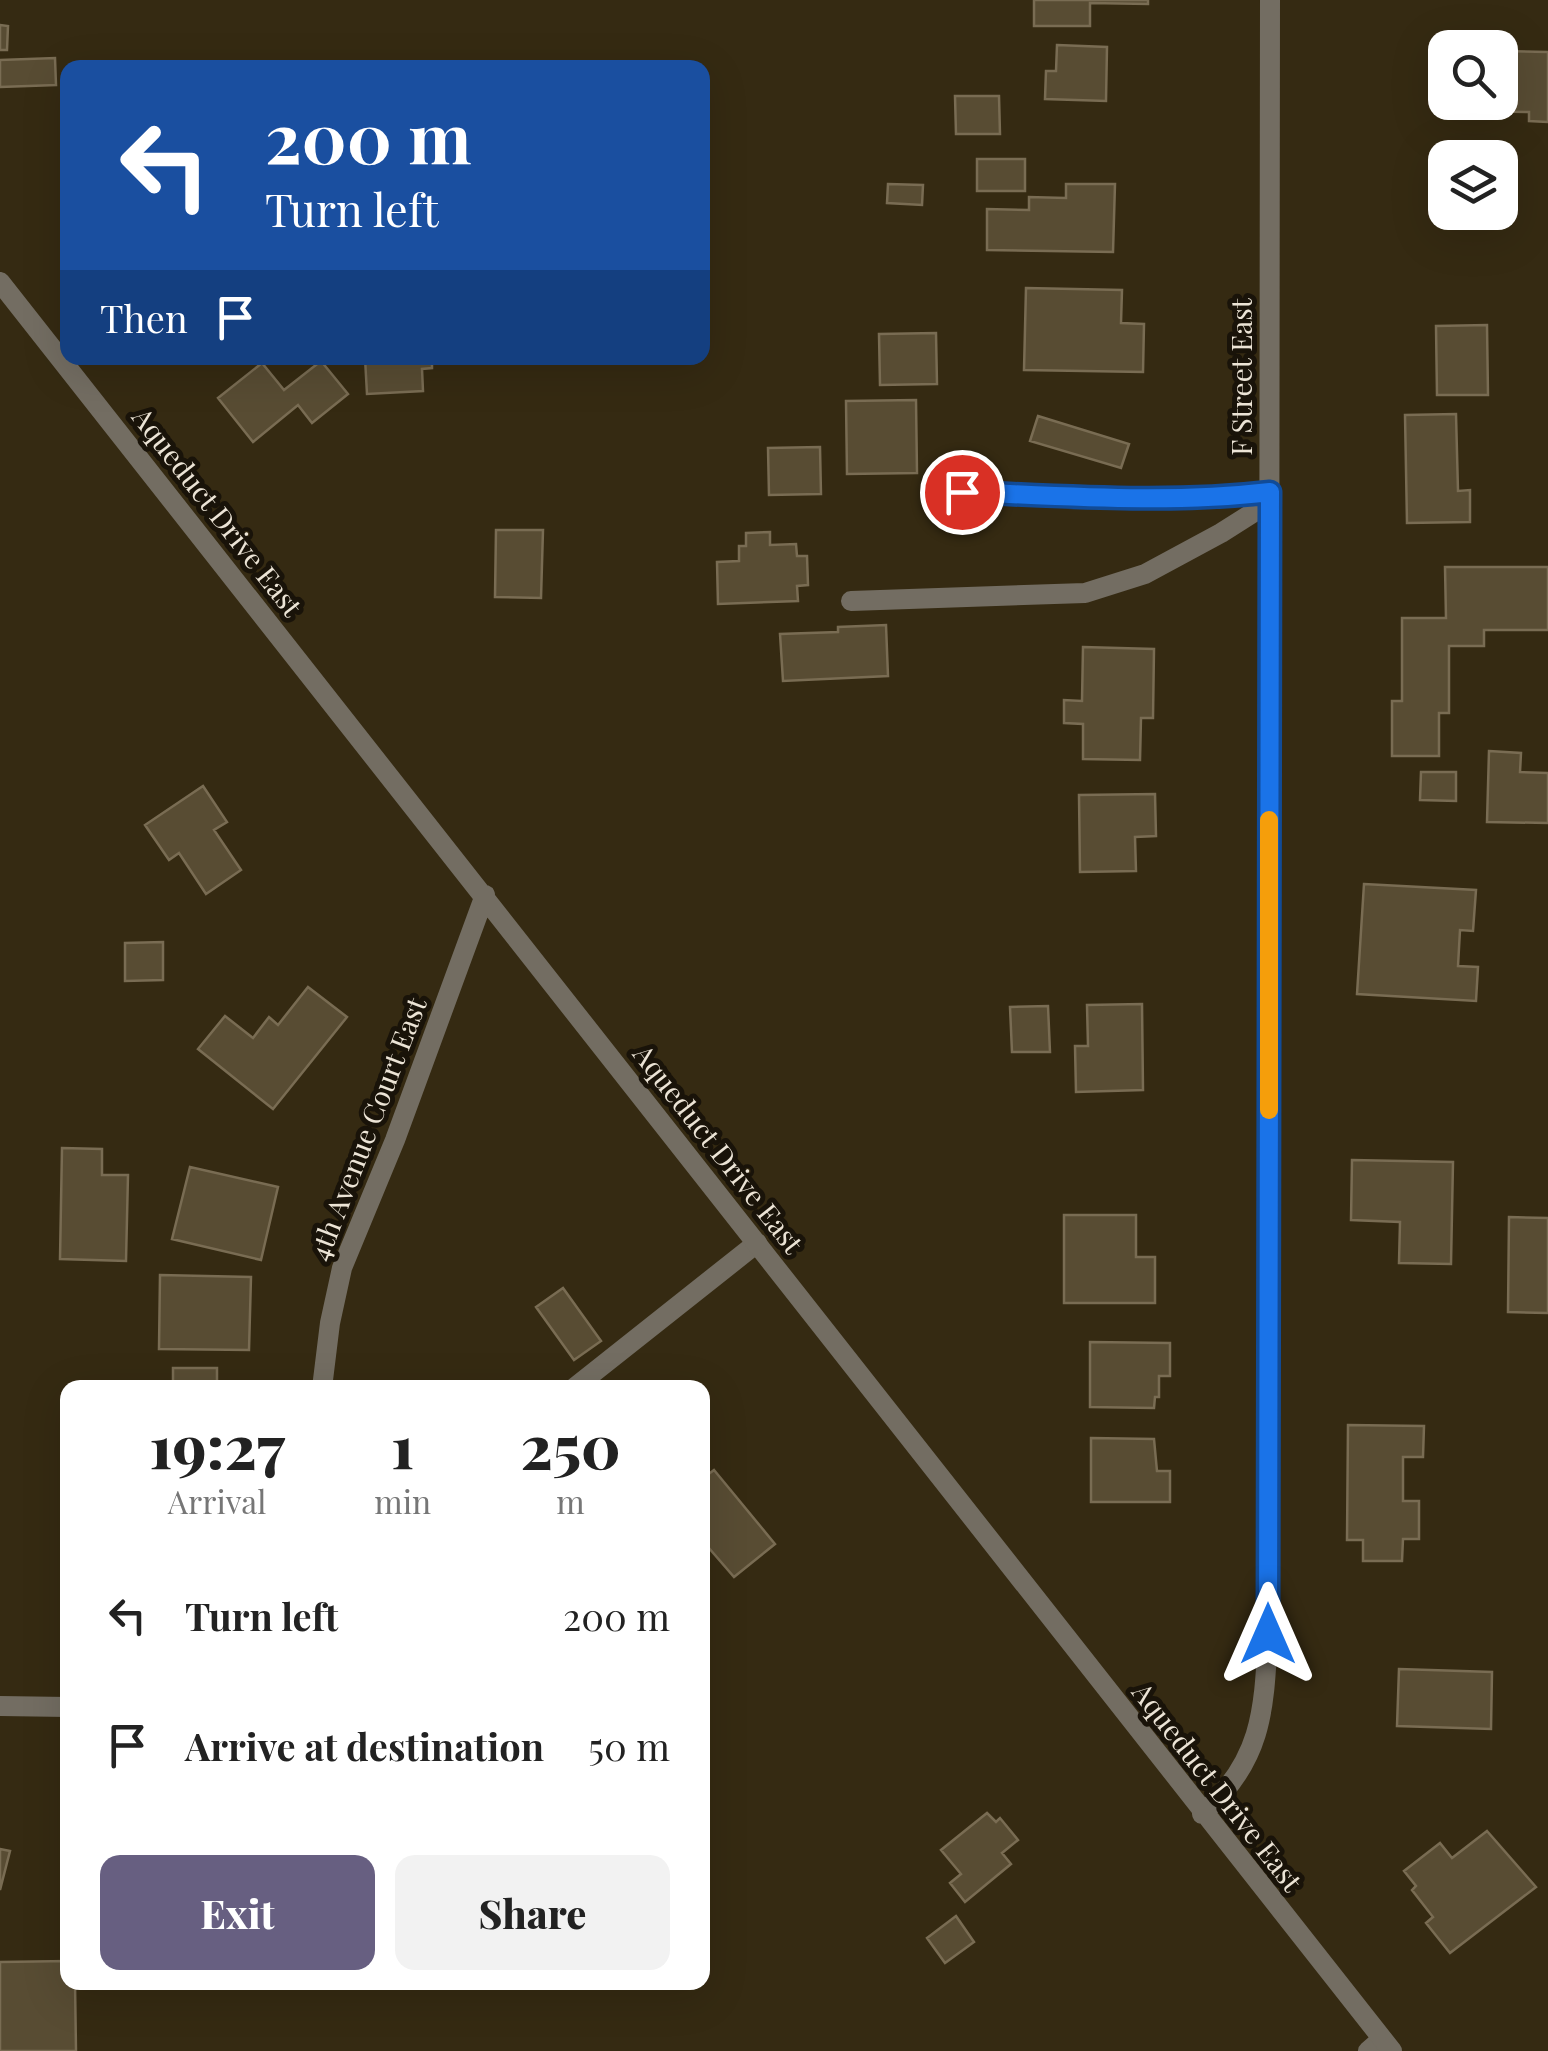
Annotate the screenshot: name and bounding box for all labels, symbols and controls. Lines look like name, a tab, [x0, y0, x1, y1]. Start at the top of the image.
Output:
map controls	[1428, 30, 1518, 230]
button: search	[1428, 30, 1518, 120]
text: 200 m	[265, 88, 472, 182]
icon: left	[100, 100, 230, 230]
button: layers	[1428, 140, 1518, 230]
text: Turn left	[265, 178, 439, 238]
icon: arrive	[208, 290, 263, 345]
text: Then	[100, 292, 188, 343]
street label: F Street East	[1222, 297, 1259, 456]
street label: Aqueduct Drive East	[124, 398, 312, 624]
pin	[920, 450, 1005, 535]
icon: arrive	[935, 465, 990, 520]
street label: 4th Avenue Court East	[299, 991, 434, 1265]
street label: Aqueduct Drive East	[625, 1035, 813, 1261]
text: 19:27	[149, 1404, 285, 1484]
text: 1	[391, 1404, 414, 1484]
text: 250	[520, 1404, 621, 1484]
text: Arrival	[168, 1479, 266, 1522]
text: min	[374, 1479, 431, 1522]
text: m	[556, 1479, 585, 1522]
position arrow	[1216, 1582, 1320, 1686]
icon: left	[100, 1588, 155, 1643]
text: Turn left	[185, 1590, 338, 1641]
text: 200 m	[563, 1590, 670, 1641]
street label: Aqueduct Drive East	[1124, 1673, 1312, 1899]
icon: arrive	[100, 1718, 155, 1773]
text: Arrive at destination	[185, 1720, 544, 1771]
text: 50 m	[588, 1720, 670, 1771]
button: Exit	[100, 1855, 375, 1970]
button: Share	[395, 1855, 670, 1970]

